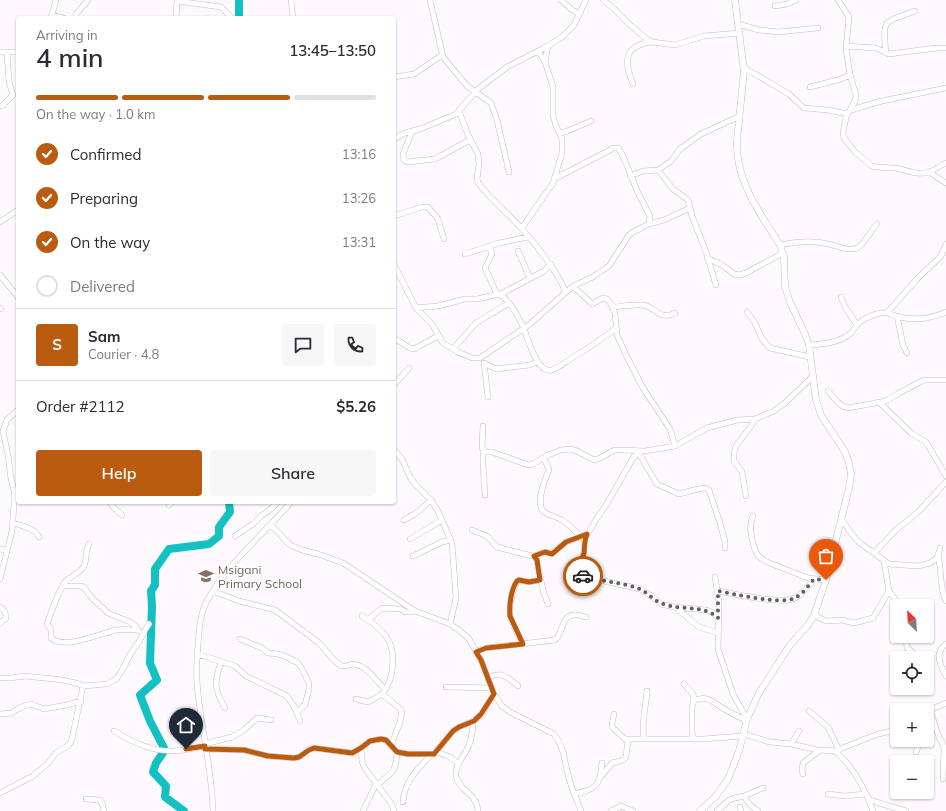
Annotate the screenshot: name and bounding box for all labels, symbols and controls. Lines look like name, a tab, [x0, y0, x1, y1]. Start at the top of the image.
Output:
text: Arriving in	[36, 27, 98, 43]
text: 4 min	[36, 41, 104, 74]
text: 13:45–13:50	[289, 41, 376, 60]
text: On the way · 1.0 km	[36, 106, 155, 122]
icon: check	[36, 143, 58, 165]
text: Confirmed	[70, 145, 141, 164]
text: 13:16	[342, 146, 376, 162]
icon: check	[36, 187, 58, 209]
text: Preparing	[70, 189, 138, 208]
text: 13:26	[342, 190, 376, 206]
icon: check	[36, 231, 58, 253]
text: On the way	[70, 233, 150, 252]
text: 13:31	[342, 234, 376, 250]
text: Delivered	[70, 277, 135, 296]
button: chat	[282, 324, 324, 366]
button: phone	[334, 324, 376, 366]
text: Sam	[88, 327, 120, 346]
text: S	[52, 335, 62, 354]
text: Courier · 4.8	[88, 346, 159, 362]
text: Order #2112	[36, 397, 124, 416]
text: $5.26	[336, 397, 376, 416]
button: Help	[36, 450, 202, 496]
button: Share	[210, 450, 376, 496]
pin	[809, 539, 843, 580]
icon: bag	[815, 545, 837, 567]
courier	[563, 556, 603, 596]
place label: Msigani Primary School	[218, 562, 302, 591]
icon: car	[572, 565, 594, 587]
school or university icon: Msigani Primary School	[197, 567, 215, 585]
north arrow	[890, 599, 934, 643]
map controls	[890, 599, 934, 799]
button: locate	[890, 651, 934, 695]
button: +	[890, 703, 934, 747]
pin	[169, 708, 203, 749]
icon: home	[175, 714, 197, 736]
button: −	[890, 755, 934, 799]

